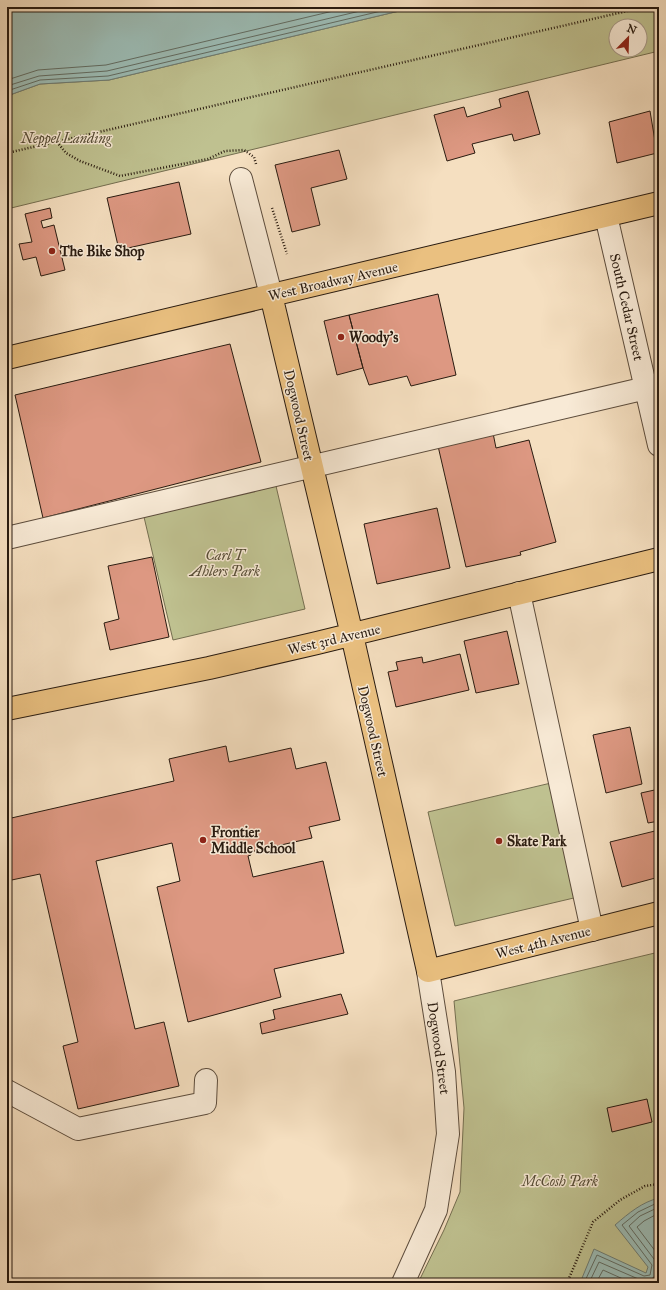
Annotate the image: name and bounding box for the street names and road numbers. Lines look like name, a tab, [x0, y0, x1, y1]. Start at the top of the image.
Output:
street label: South Cedar Street	[606, 252, 647, 363]
street label: West Broadway Avenue	[267, 258, 400, 305]
street label: Dogwood Street	[280, 368, 317, 462]
street label: West 3rd Avenue	[286, 621, 382, 658]
street label: Dogwood Street	[354, 684, 391, 778]
street label: West 4th Avenue	[494, 922, 593, 962]
street label: Dogwood Street	[424, 1001, 453, 1095]

